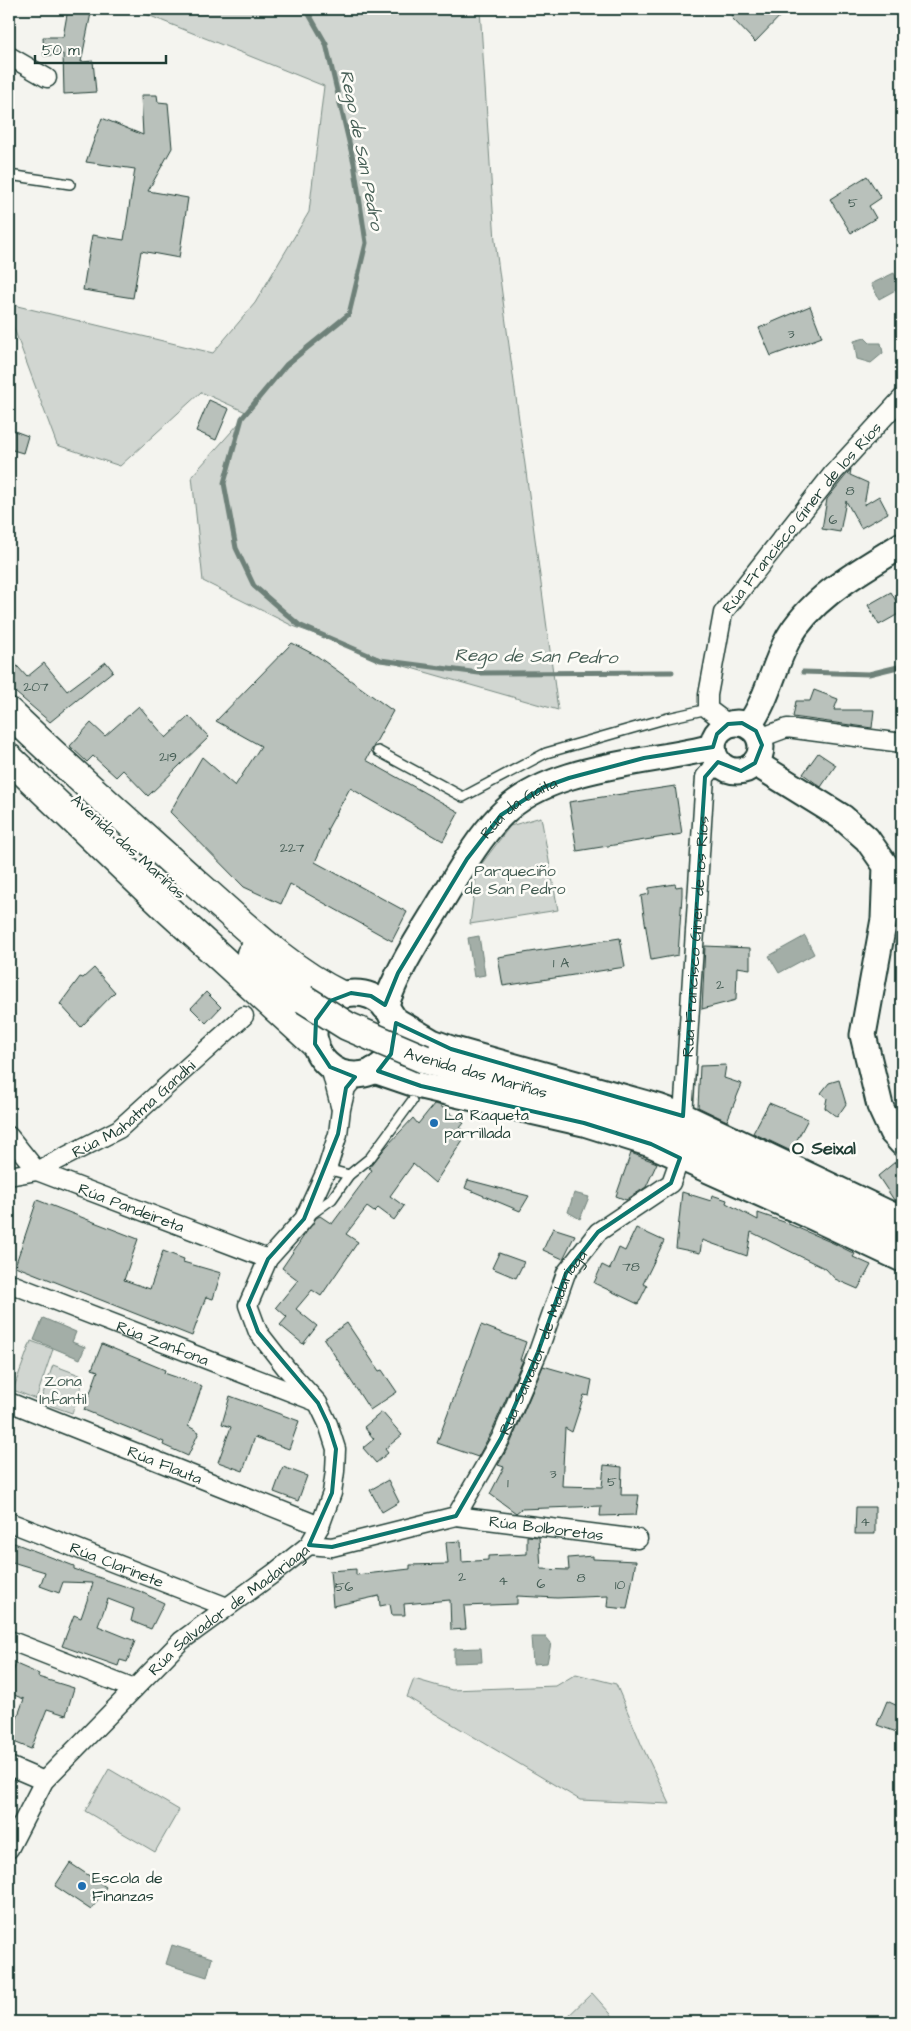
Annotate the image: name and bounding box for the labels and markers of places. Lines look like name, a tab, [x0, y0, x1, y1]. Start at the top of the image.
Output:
place label: La Raqueta parrillada	[444, 1104, 529, 1144]
marker: La Raqueta parrillada	[428, 1117, 440, 1129]
place label: Escola de Finanzas	[92, 1867, 163, 1907]
marker: Escola de Finanzas	[76, 1880, 88, 1892]

